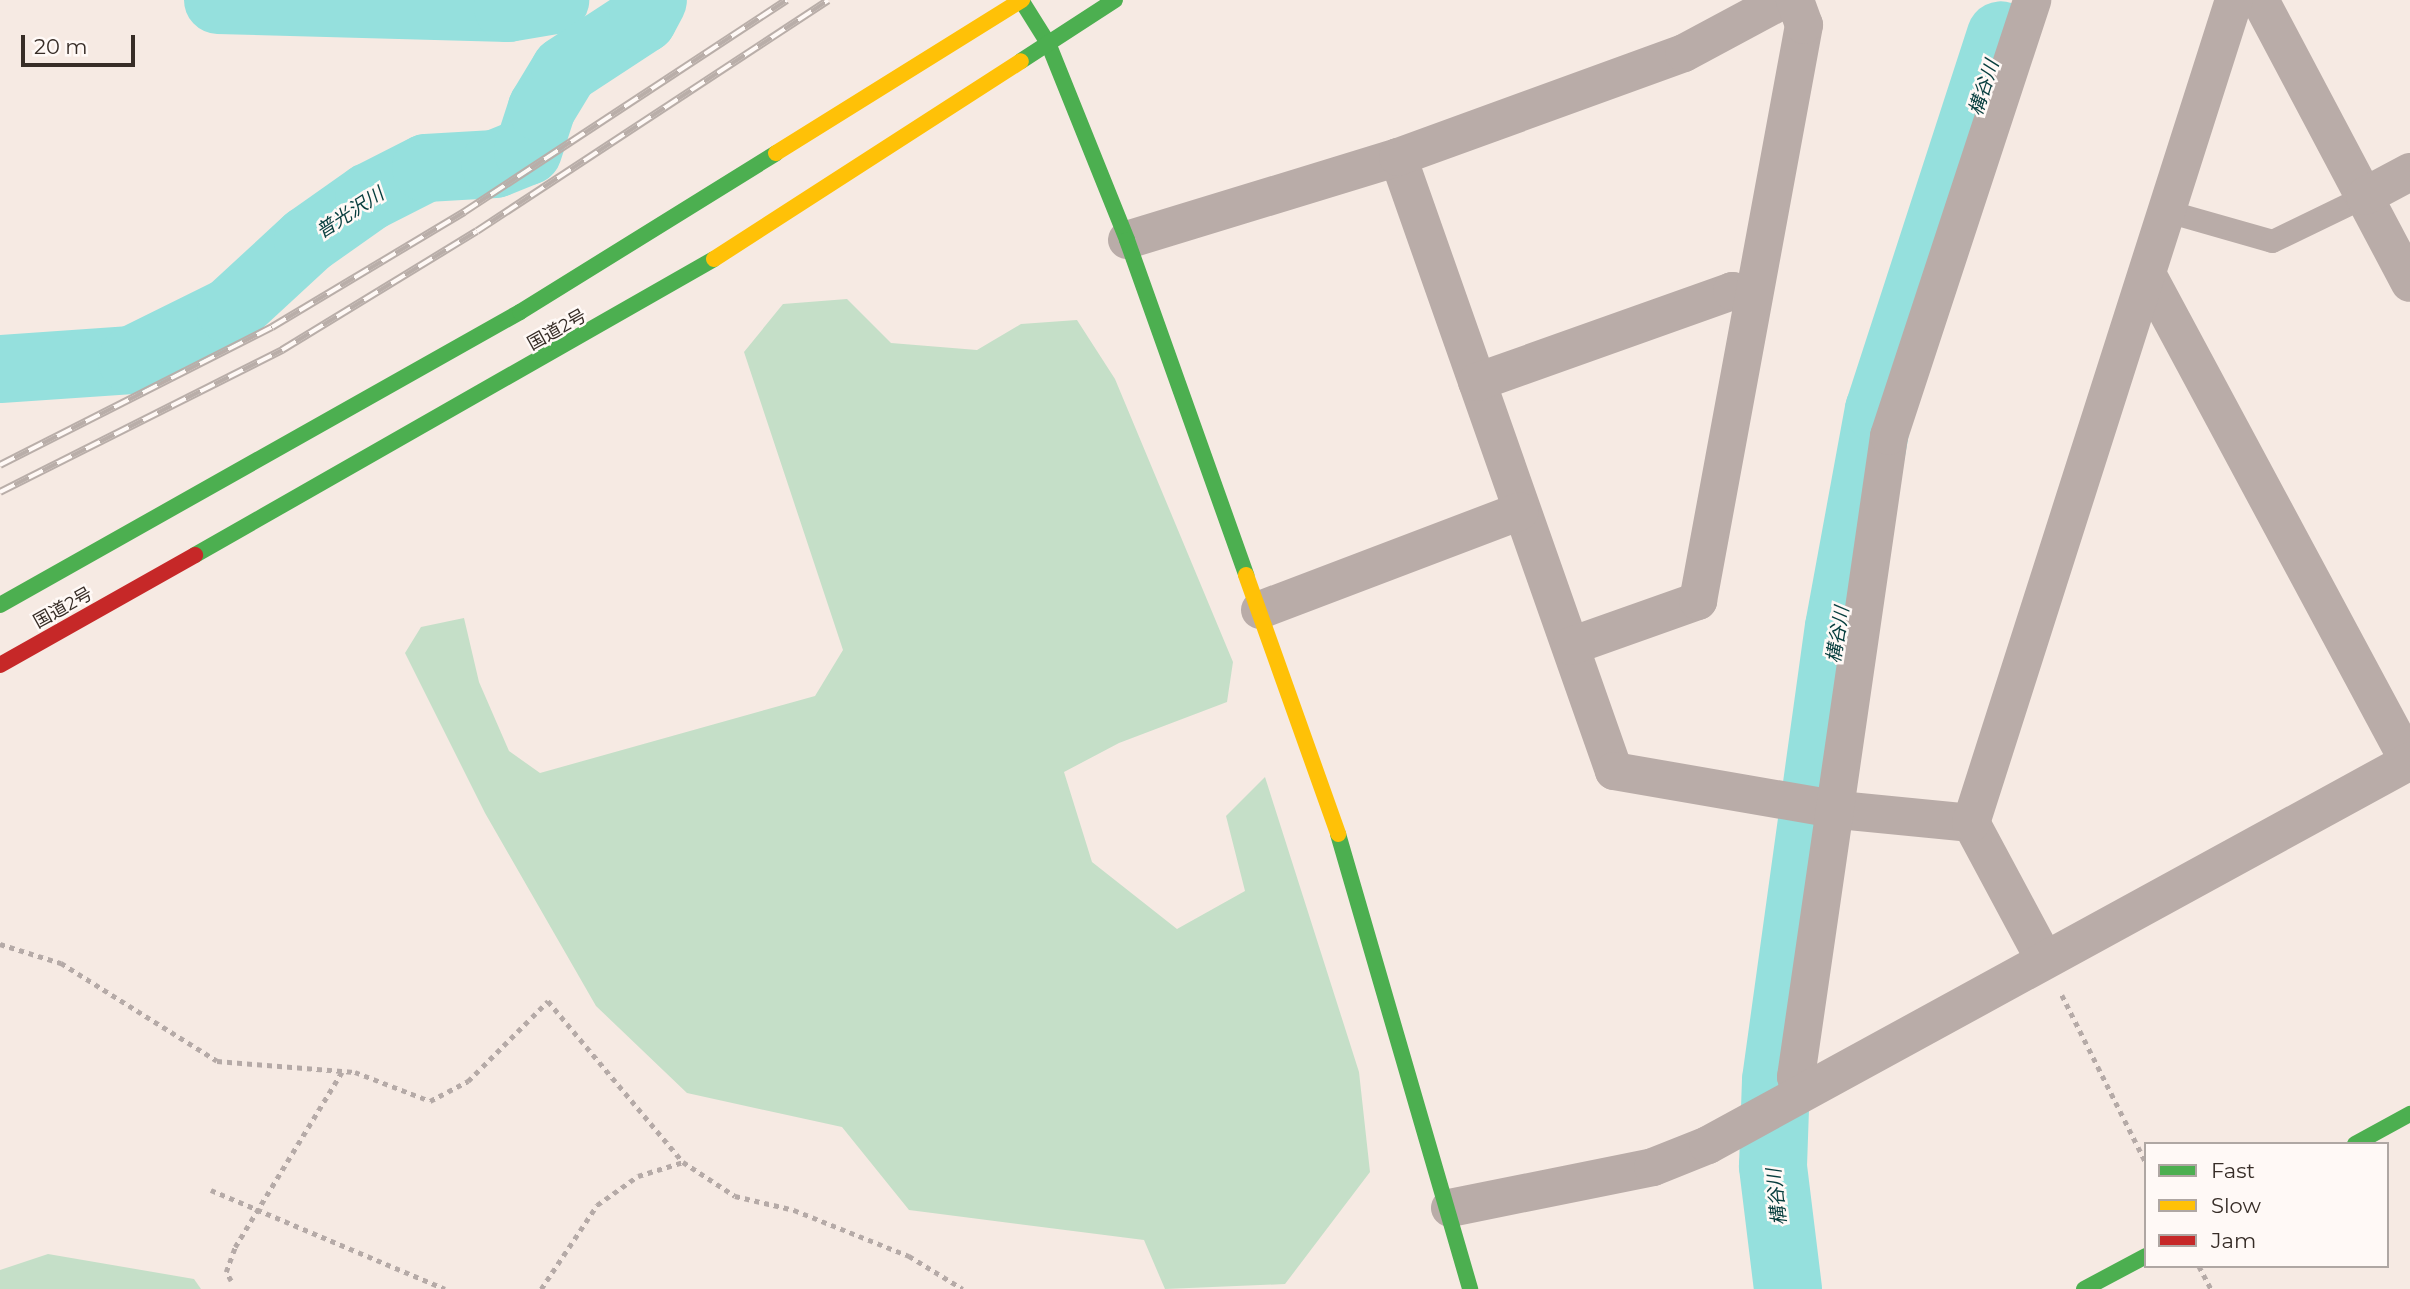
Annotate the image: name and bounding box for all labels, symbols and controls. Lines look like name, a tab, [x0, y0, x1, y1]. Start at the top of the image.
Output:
scale bar	[24, 21, 138, 65]
text: 20 m	[34, 34, 88, 59]
water label: 構谷川	[1964, 57, 2004, 119]
water label: 普光沢川	[312, 183, 388, 243]
street label: 国道2号	[524, 305, 590, 355]
street label: 国道2号	[30, 583, 96, 633]
water label: 構谷川	[1822, 605, 1854, 665]
legend	[2144, 1142, 2389, 1268]
text: Fast	[2211, 1158, 2255, 1183]
water label: 構谷川	[1763, 1167, 1791, 1227]
text: Slow	[2211, 1193, 2261, 1218]
text: Jam	[2211, 1228, 2256, 1253]

